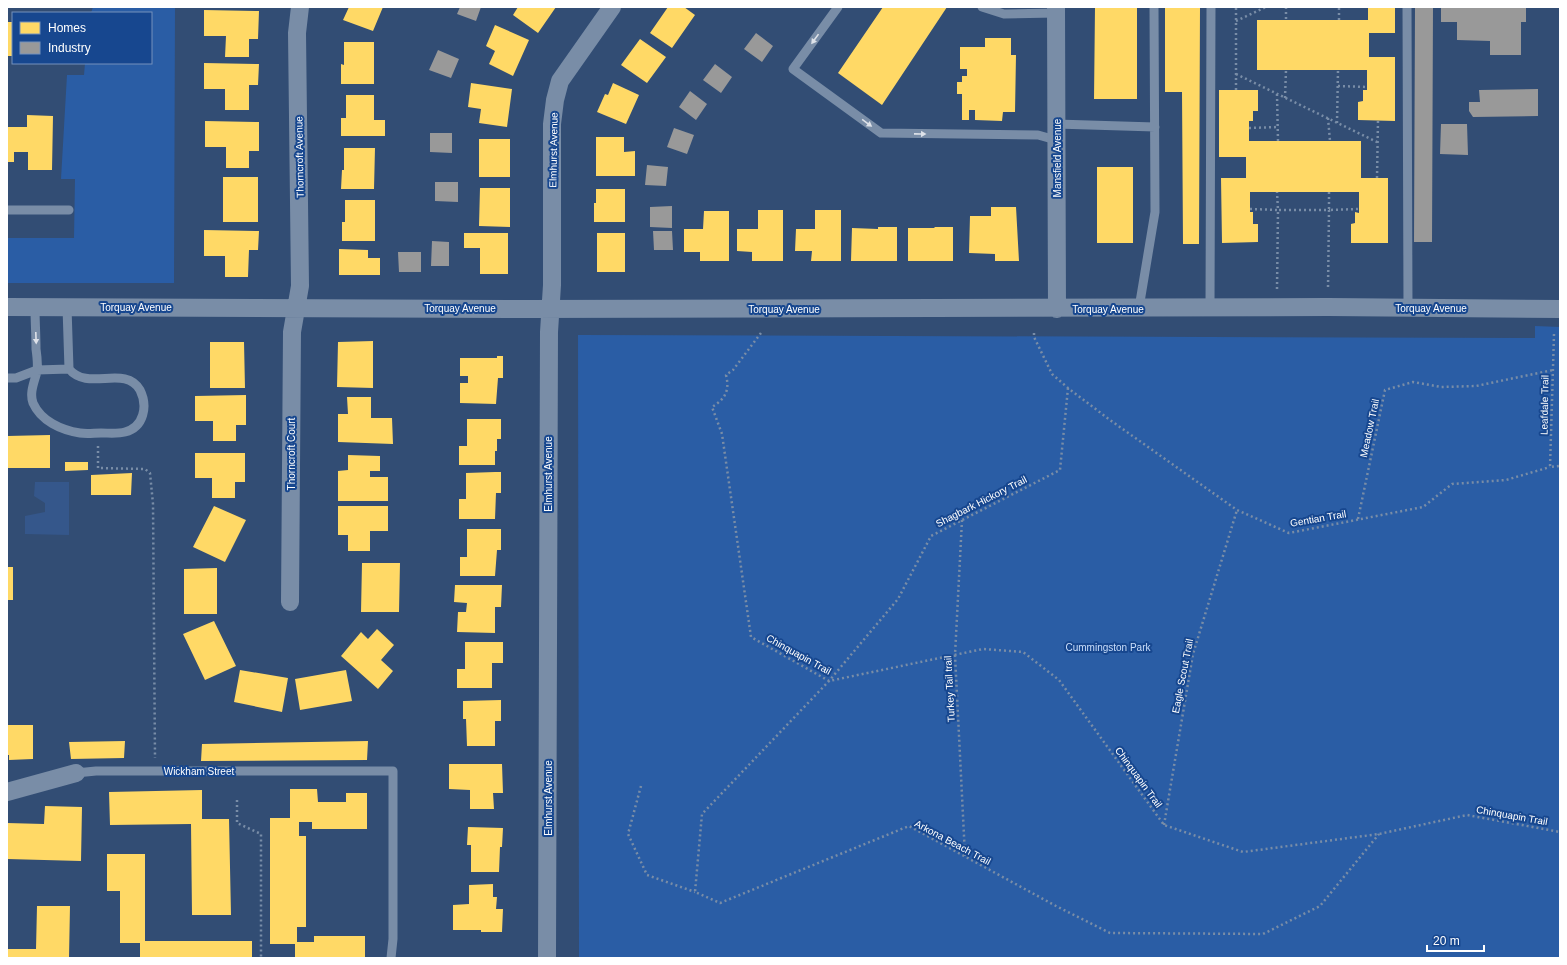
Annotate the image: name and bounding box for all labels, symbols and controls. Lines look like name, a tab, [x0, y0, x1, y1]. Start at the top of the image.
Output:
legend	[12, 12, 152, 64]
text: Homes	[48, 21, 86, 35]
one-way arrow	[811, 33, 819, 44]
text: Industry	[48, 41, 91, 55]
street label: Elmhurst Avenue	[547, 112, 560, 188]
street label: Thorncroft Avenue	[293, 116, 306, 198]
street label: Mansfield Avenue	[1052, 118, 1063, 197]
one-way arrow	[862, 119, 873, 127]
one-way arrow	[914, 130, 926, 137]
street label: Torquay Avenue	[100, 302, 172, 313]
street label: Torquay Avenue	[424, 303, 496, 314]
street label: Torquay Avenue	[1395, 303, 1467, 314]
street label: Torquay Avenue	[748, 304, 820, 315]
street label: Torquay Avenue	[1072, 304, 1144, 315]
one-way arrow	[33, 332, 39, 345]
street label: Leafdale Trail	[1538, 375, 1551, 435]
street label: Meadow Trail	[1358, 398, 1381, 458]
street label: Thorncroft Court	[286, 417, 297, 490]
street label: Elmhurst Avenue	[543, 436, 554, 512]
street label: Shagbark Hickory Trail	[934, 474, 1029, 529]
street label: Gentian Trail	[1289, 508, 1347, 529]
street label: Chinquapin Trail	[764, 632, 833, 677]
street label: Eagle Scout Trail	[1170, 638, 1195, 714]
park label: Cummingston Park	[1065, 642, 1152, 653]
street label: Turkey Tail trail	[942, 655, 957, 723]
street label: Chinquapin Trail	[1113, 745, 1164, 810]
street label: Elmhurst Avenue	[543, 760, 554, 836]
street label: Wickham Street	[164, 766, 235, 777]
street label: Chinquapin Trail	[1475, 804, 1548, 827]
street label: Arkona Beach Trail	[913, 818, 993, 867]
scale bar	[1427, 927, 1484, 953]
text: 20 m	[1433, 934, 1460, 948]

